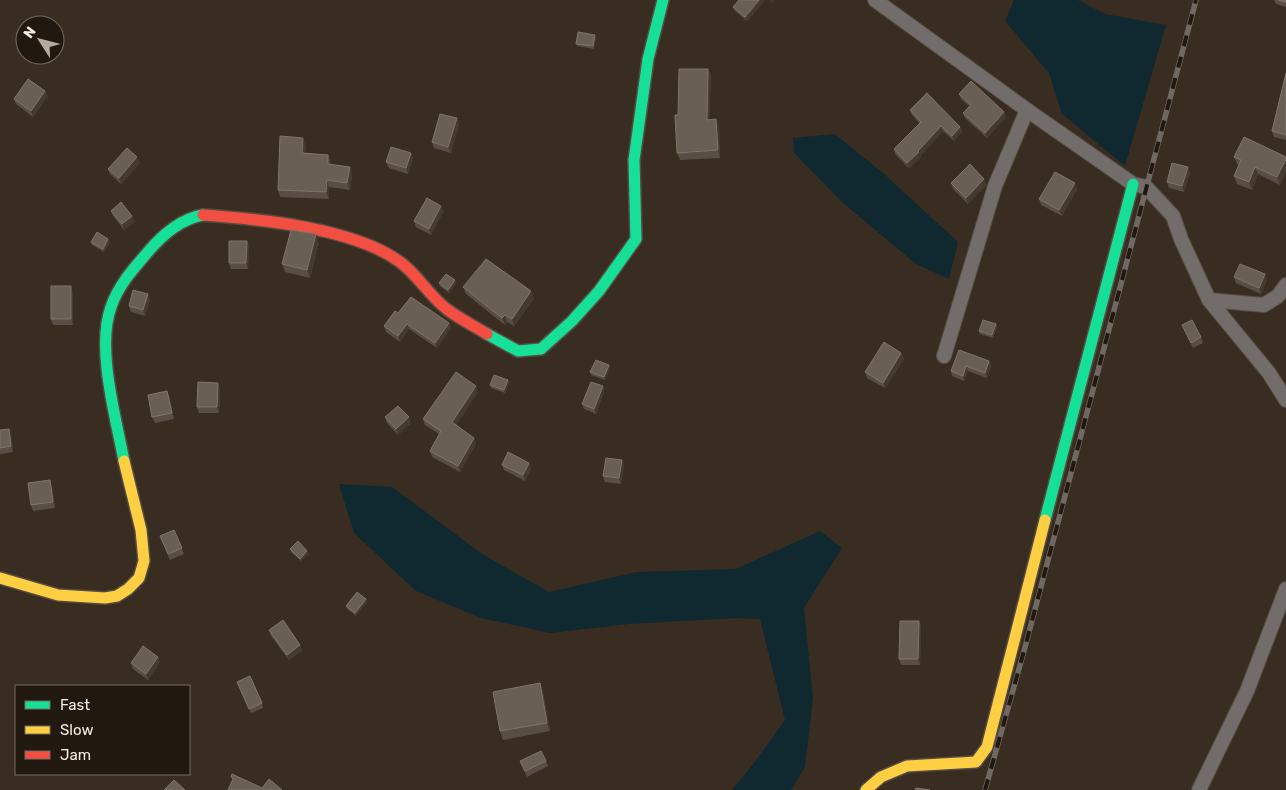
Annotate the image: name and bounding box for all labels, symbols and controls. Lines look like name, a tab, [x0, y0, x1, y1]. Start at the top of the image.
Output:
north arrow	[15, 15, 65, 65]
text: N	[20, 24, 40, 42]
legend	[15, 685, 190, 775]
text: Fast	[60, 696, 90, 714]
text: Slow	[60, 721, 93, 739]
text: Jam	[60, 746, 91, 764]

